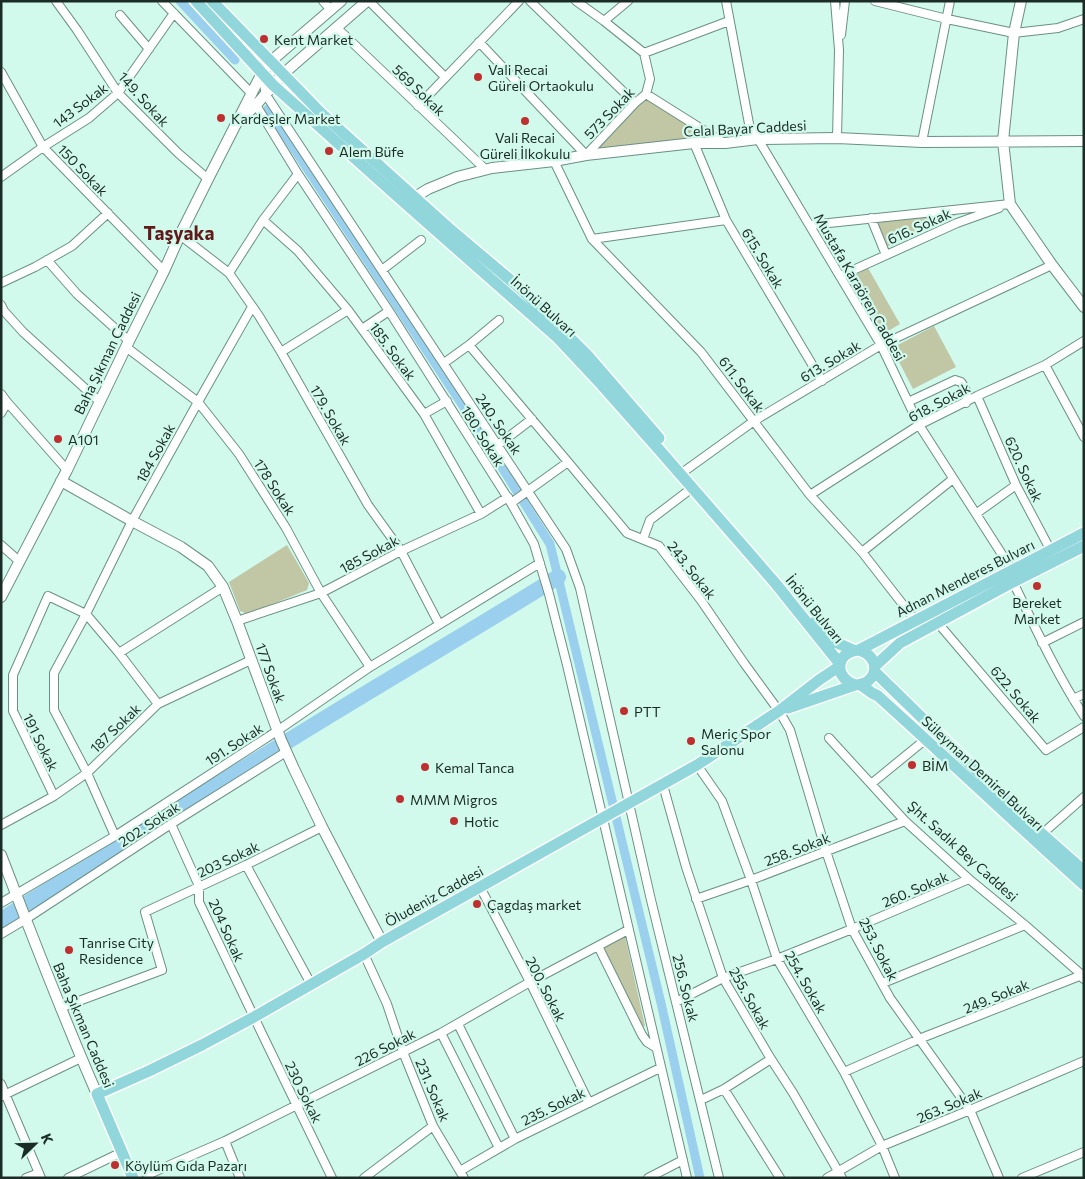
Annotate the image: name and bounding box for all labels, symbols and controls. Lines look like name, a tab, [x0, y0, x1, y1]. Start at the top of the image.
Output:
place label: Kent Market	[274, 31, 353, 48]
marker: Kent Market	[258, 33, 270, 45]
street label: 569 Sokak	[389, 61, 449, 120]
place label: Vali Recai Güreli Ortaokulu	[488, 61, 594, 94]
street label: 149. Sokak	[115, 68, 173, 130]
marker: Vali Recai Güreli Ortaokulu	[472, 71, 484, 83]
street label: 143 Sokak	[49, 79, 111, 131]
street label: 573 Sokak	[580, 83, 638, 142]
place label: Kardeşler Market	[231, 110, 341, 127]
marker: Kardeşler Market	[215, 112, 227, 124]
marker: Vali Recai Güreli İlkokulu	[519, 115, 531, 127]
street label: Celal Bayar Caddesi	[683, 116, 807, 140]
place label: Vali Recai Güreli İlkokulu	[480, 129, 570, 162]
street label: 150 Sokak	[54, 141, 112, 200]
place label: Alem Büfe	[339, 143, 404, 160]
marker: Alem Büfe	[323, 145, 335, 157]
street label: 616. Sokak	[885, 204, 954, 248]
street label: Mustafa Karaören Caddesi	[811, 210, 909, 364]
district label: Taşyaka	[144, 221, 214, 244]
street label: 615. Sokak	[738, 225, 788, 292]
street label: İnönü Bulvarı	[508, 272, 580, 340]
street label: Baha Şıkman Caddesi	[70, 289, 144, 417]
street label: 185. Sokak	[366, 319, 420, 384]
street label: 613. Sokak	[797, 336, 864, 386]
street label: 611. Sokak	[715, 353, 769, 416]
street label: 618. Sokak	[905, 378, 973, 425]
street label: 179. Sokak	[307, 382, 355, 448]
street label: 240. Sokak	[472, 390, 526, 458]
street label: 180. Sokak	[458, 402, 509, 470]
street label: 184 Sokak	[132, 420, 178, 485]
place label: A101	[68, 431, 99, 448]
marker: A101	[52, 433, 64, 445]
street label: 620. Sokak	[1001, 434, 1047, 505]
street label: 178 Sokak	[251, 456, 300, 519]
street label: 185 Sokak	[337, 531, 402, 577]
street label: Adnan Menderes Bulvarı	[893, 536, 1037, 620]
street label: 243. Sokak	[664, 538, 720, 603]
street label: İnönü Bulvarı	[782, 571, 848, 647]
marker: Bereket Market	[1031, 580, 1043, 592]
place label: Bereket Market	[1012, 594, 1062, 627]
street label: 177 Sokak	[252, 641, 290, 706]
street label: 622. Sokak	[987, 662, 1045, 726]
street label: 187 Sokak	[86, 700, 144, 756]
place label: PTT	[634, 703, 661, 720]
marker: PTT	[618, 705, 630, 717]
street label: 191 Sokak	[20, 710, 62, 774]
street label: Süleyman Demirel Bulvarı	[918, 712, 1048, 834]
street label: 191. Sokak	[202, 719, 266, 769]
place label: Meriç Spor Salonu	[701, 725, 771, 758]
marker: Meriç Spor Salonu	[685, 735, 697, 747]
place label: BİM	[922, 757, 948, 774]
place label: Kemal Tanca	[435, 759, 514, 776]
marker: BİM	[906, 759, 918, 771]
marker: Kemal Tanca	[419, 761, 431, 773]
place label: MMM Migros	[410, 791, 497, 808]
marker: MMM Migros	[394, 793, 406, 805]
street label: Şht. Sadık Bey Caddesi	[905, 797, 1021, 905]
street label: 202. Sokak	[115, 798, 183, 850]
place label: Hotic	[464, 813, 499, 830]
marker: Hotic	[448, 815, 460, 827]
street label: 258. Sokak	[762, 829, 833, 869]
street label: 203 Sokak	[194, 837, 262, 881]
street label: Öludeniz Caddesi	[382, 862, 486, 930]
street label: 260. Sokak	[879, 867, 951, 911]
street label: 204 Sokak	[206, 896, 249, 964]
place label: Çagdaş market	[487, 896, 582, 913]
marker: Çagdaş market	[471, 898, 483, 910]
street label: 253. Sokak	[856, 915, 902, 984]
place label: Tanrise City Residence	[79, 934, 154, 967]
marker: Tanrise City Residence	[63, 944, 75, 956]
street label: 254. Sokak	[781, 948, 831, 1017]
street label: 256. Sokak	[669, 952, 703, 1024]
street label: 200. Sokak	[522, 954, 570, 1025]
street label: Baha Şıkman Caddesi	[50, 960, 118, 1090]
street label: 255. Sokak	[726, 964, 774, 1033]
street label: 249. Sokak	[961, 975, 1032, 1017]
street label: 226 Sokak	[352, 1024, 419, 1069]
street label: 231. Sokak	[412, 1056, 454, 1124]
street label: 230 Sokak	[282, 1058, 326, 1126]
street label: 235. Sokak	[518, 1083, 588, 1129]
street label: 263. Sokak	[914, 1084, 984, 1126]
north arrow	[10, 1119, 60, 1169]
text: K	[38, 1131, 57, 1147]
place label: Köylüm Gıda Pazarı	[125, 1157, 247, 1174]
marker: Köylüm Gıda Pazarı	[109, 1159, 121, 1171]

